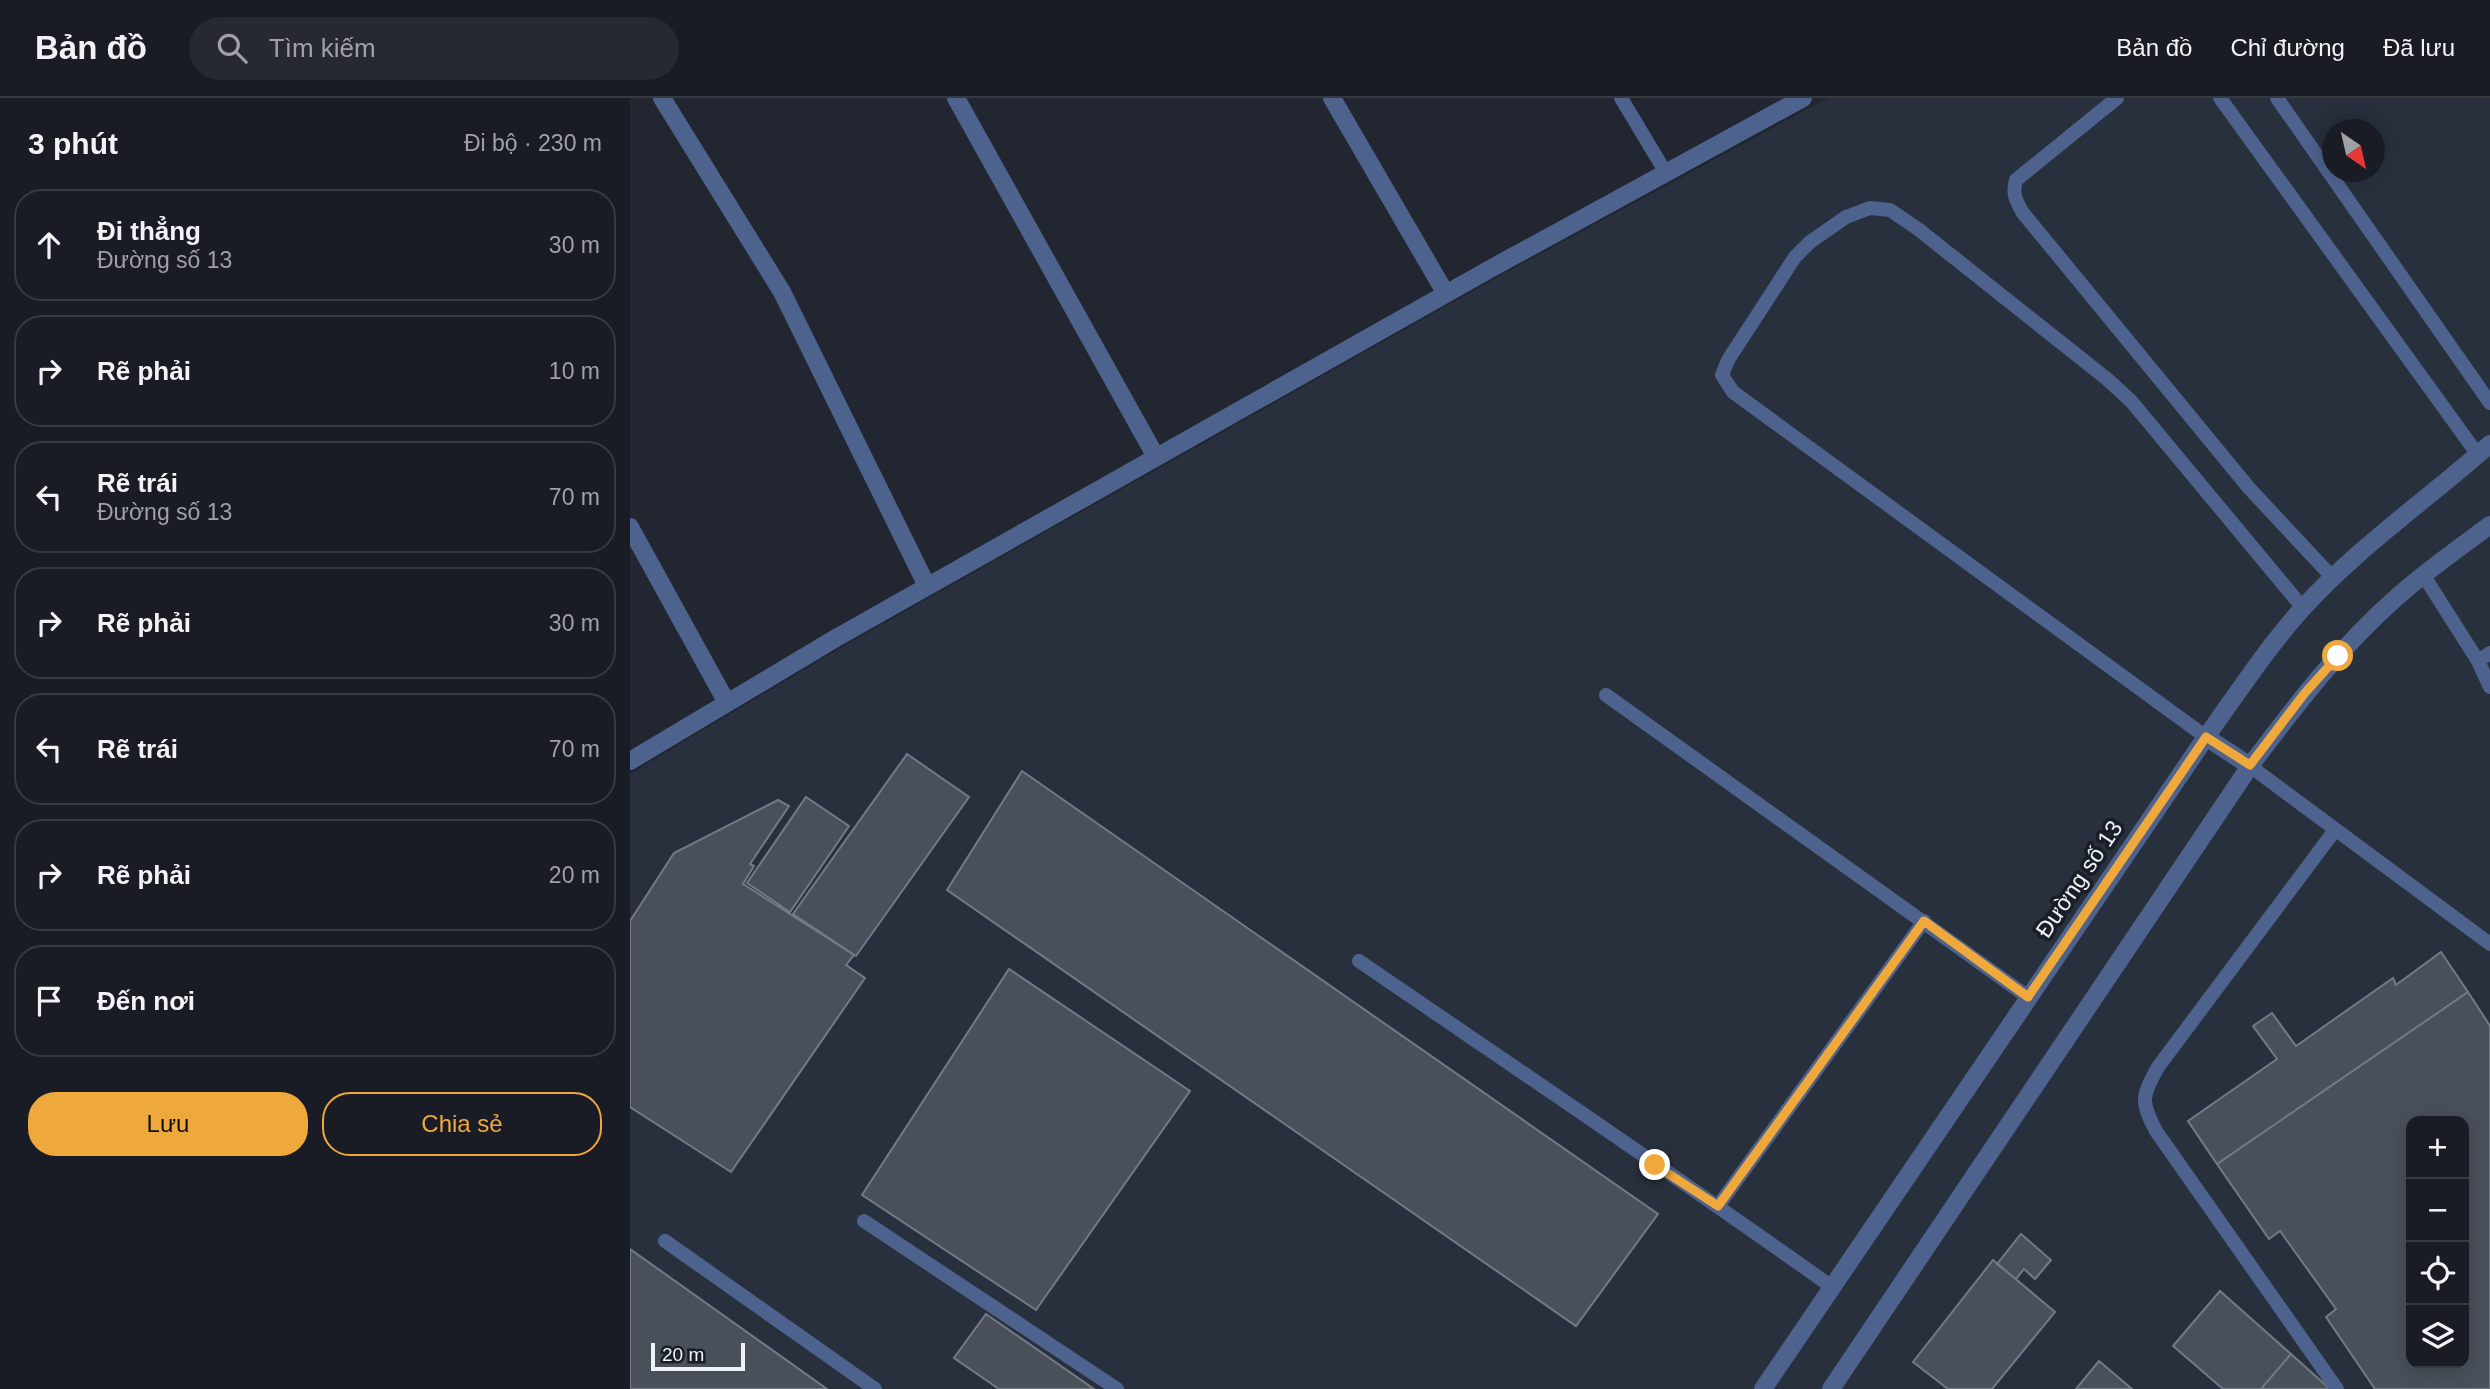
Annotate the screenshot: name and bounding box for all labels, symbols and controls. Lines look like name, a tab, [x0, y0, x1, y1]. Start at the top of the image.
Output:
search box	[189, 17, 679, 80]
text: Bản đồ	[35, 29, 147, 66]
icon: search	[213, 29, 251, 67]
text: Tìm kiếm	[269, 33, 376, 63]
text: Bản đồ	[2116, 34, 2192, 61]
text: Chỉ đường	[2230, 34, 2345, 61]
text: Đã lưu	[2383, 34, 2455, 61]
north arrow	[2322, 119, 2385, 182]
text: 3 phút	[28, 127, 118, 160]
text: Đi bộ · 230 m	[464, 130, 602, 156]
text: Đi thẳng	[97, 216, 201, 246]
icon: ahead	[30, 226, 68, 264]
text: 30 m	[549, 232, 600, 258]
text: Đường số 13	[97, 247, 232, 273]
icon: right	[30, 352, 68, 390]
text: Rẽ phải	[97, 356, 191, 386]
text: 10 m	[549, 358, 600, 384]
text: Rẽ trái	[97, 468, 178, 498]
icon: left	[30, 478, 68, 516]
text: 70 m	[549, 484, 600, 510]
text: Đường số 13	[97, 499, 232, 525]
icon: right	[30, 604, 68, 642]
text: Rẽ phải	[97, 608, 191, 638]
text: 30 m	[549, 610, 600, 636]
route start	[2322, 640, 2353, 671]
icon: left	[30, 730, 68, 768]
text: Rẽ trái	[97, 734, 178, 764]
text: 70 m	[549, 736, 600, 762]
street label: Đường số 13	[2030, 816, 2128, 942]
icon: right	[30, 856, 68, 894]
text: Rẽ phải	[97, 860, 191, 890]
text: 20 m	[549, 862, 600, 888]
icon: arrive	[30, 982, 68, 1020]
text: Đến nơi	[97, 986, 195, 1016]
button: Lưu	[28, 1092, 308, 1156]
button: Chia sẻ	[322, 1092, 602, 1156]
map controls	[2406, 1116, 2469, 1368]
button: +	[2406, 1116, 2469, 1179]
route end	[1639, 1149, 1670, 1180]
button: −	[2406, 1179, 2469, 1242]
button: locate	[2406, 1242, 2469, 1305]
button: layers	[2406, 1305, 2469, 1368]
scale bar	[651, 1340, 746, 1372]
text: 20 m	[662, 1344, 704, 1365]

